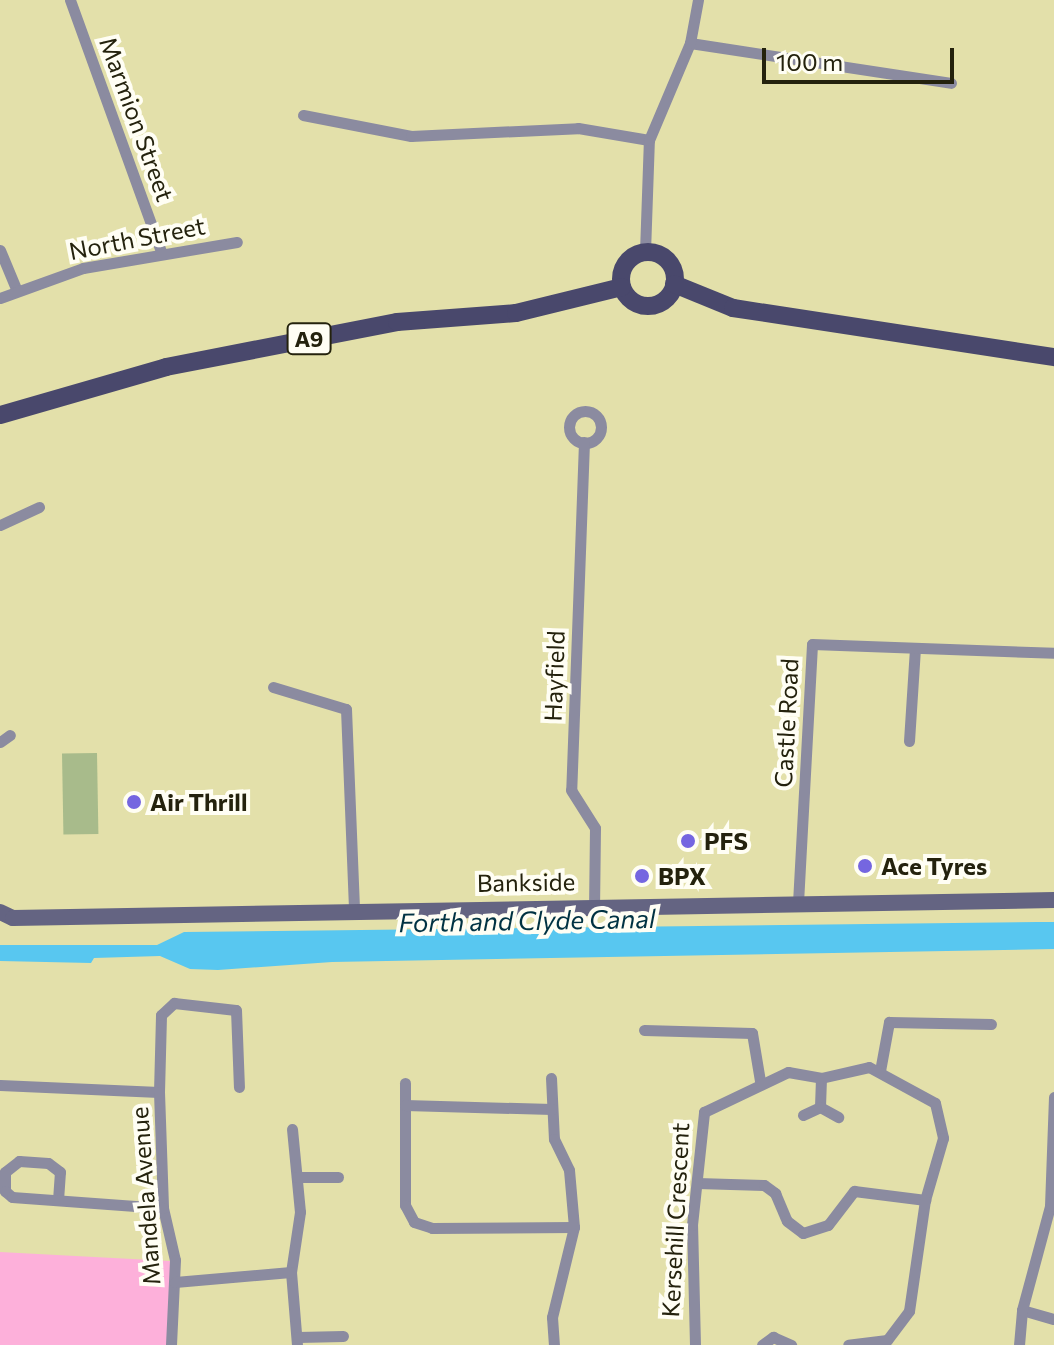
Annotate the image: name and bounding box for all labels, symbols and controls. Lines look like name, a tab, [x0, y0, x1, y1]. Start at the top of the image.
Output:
scale bar	[766, 32, 958, 82]
street label: Marmion Street	[94, 33, 180, 205]
text: 100 m	[776, 47, 843, 76]
street label: North Street	[66, 211, 208, 265]
road number: A9	[285, 321, 333, 357]
street label: Hayfield	[538, 630, 570, 722]
street label: Castle Road	[768, 658, 804, 788]
place label: Air Thrill	[150, 788, 247, 816]
marker: Air Thrill	[125, 793, 143, 811]
place label: PFS	[704, 827, 748, 855]
marker: PFS	[679, 832, 697, 850]
place label: Ace Tyres	[881, 852, 987, 880]
marker: Ace Tyres	[856, 857, 874, 875]
place label: BPX	[658, 862, 706, 890]
street label: Bankside	[477, 867, 575, 897]
marker: BPX	[633, 867, 651, 885]
water label: Forth and Clyde Canal	[398, 902, 656, 938]
street label: Mandela Avenue	[124, 1106, 166, 1286]
street label: Kersehill Crescent	[656, 1122, 694, 1318]

